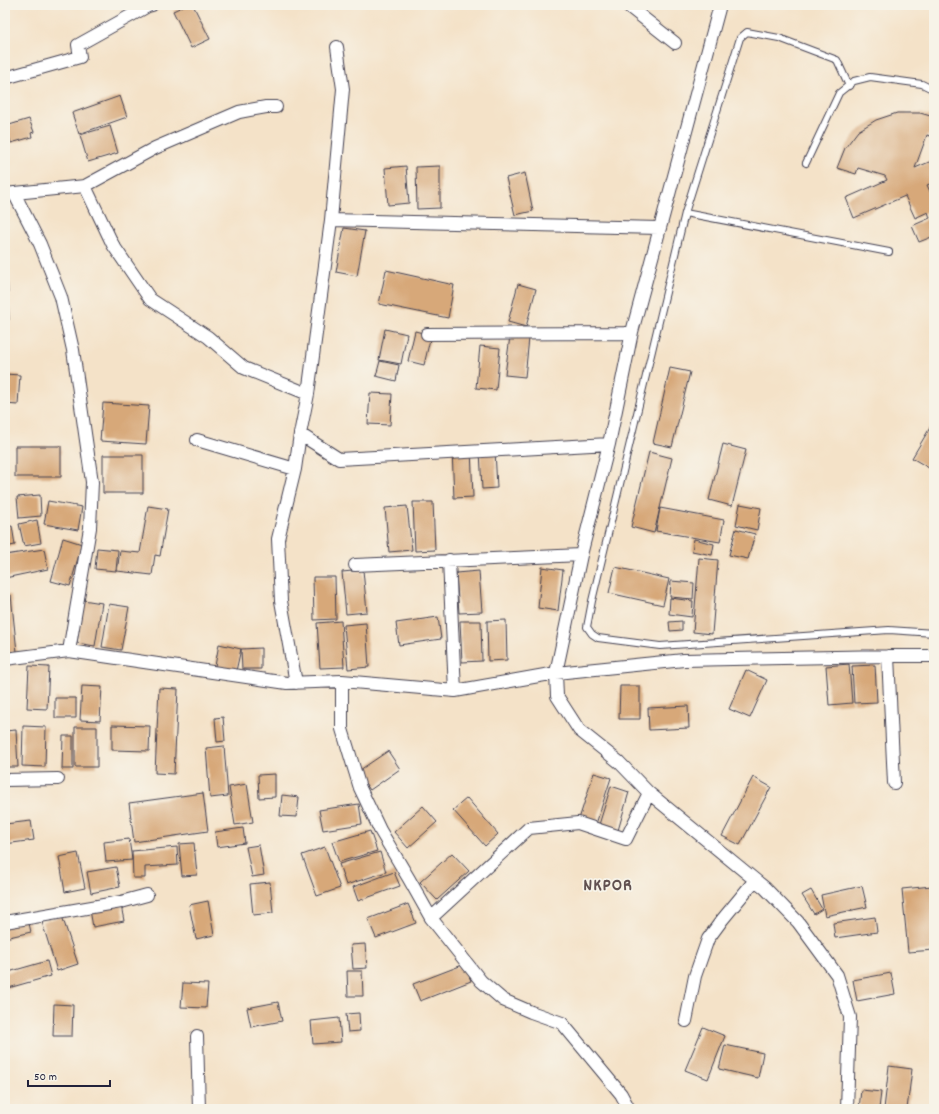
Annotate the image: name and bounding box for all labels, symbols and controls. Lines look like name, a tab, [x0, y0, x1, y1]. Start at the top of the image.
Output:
district label: NKPOR	[583, 874, 633, 899]
scale bar	[28, 1062, 110, 1088]
text: 50 m	[34, 1069, 57, 1086]

